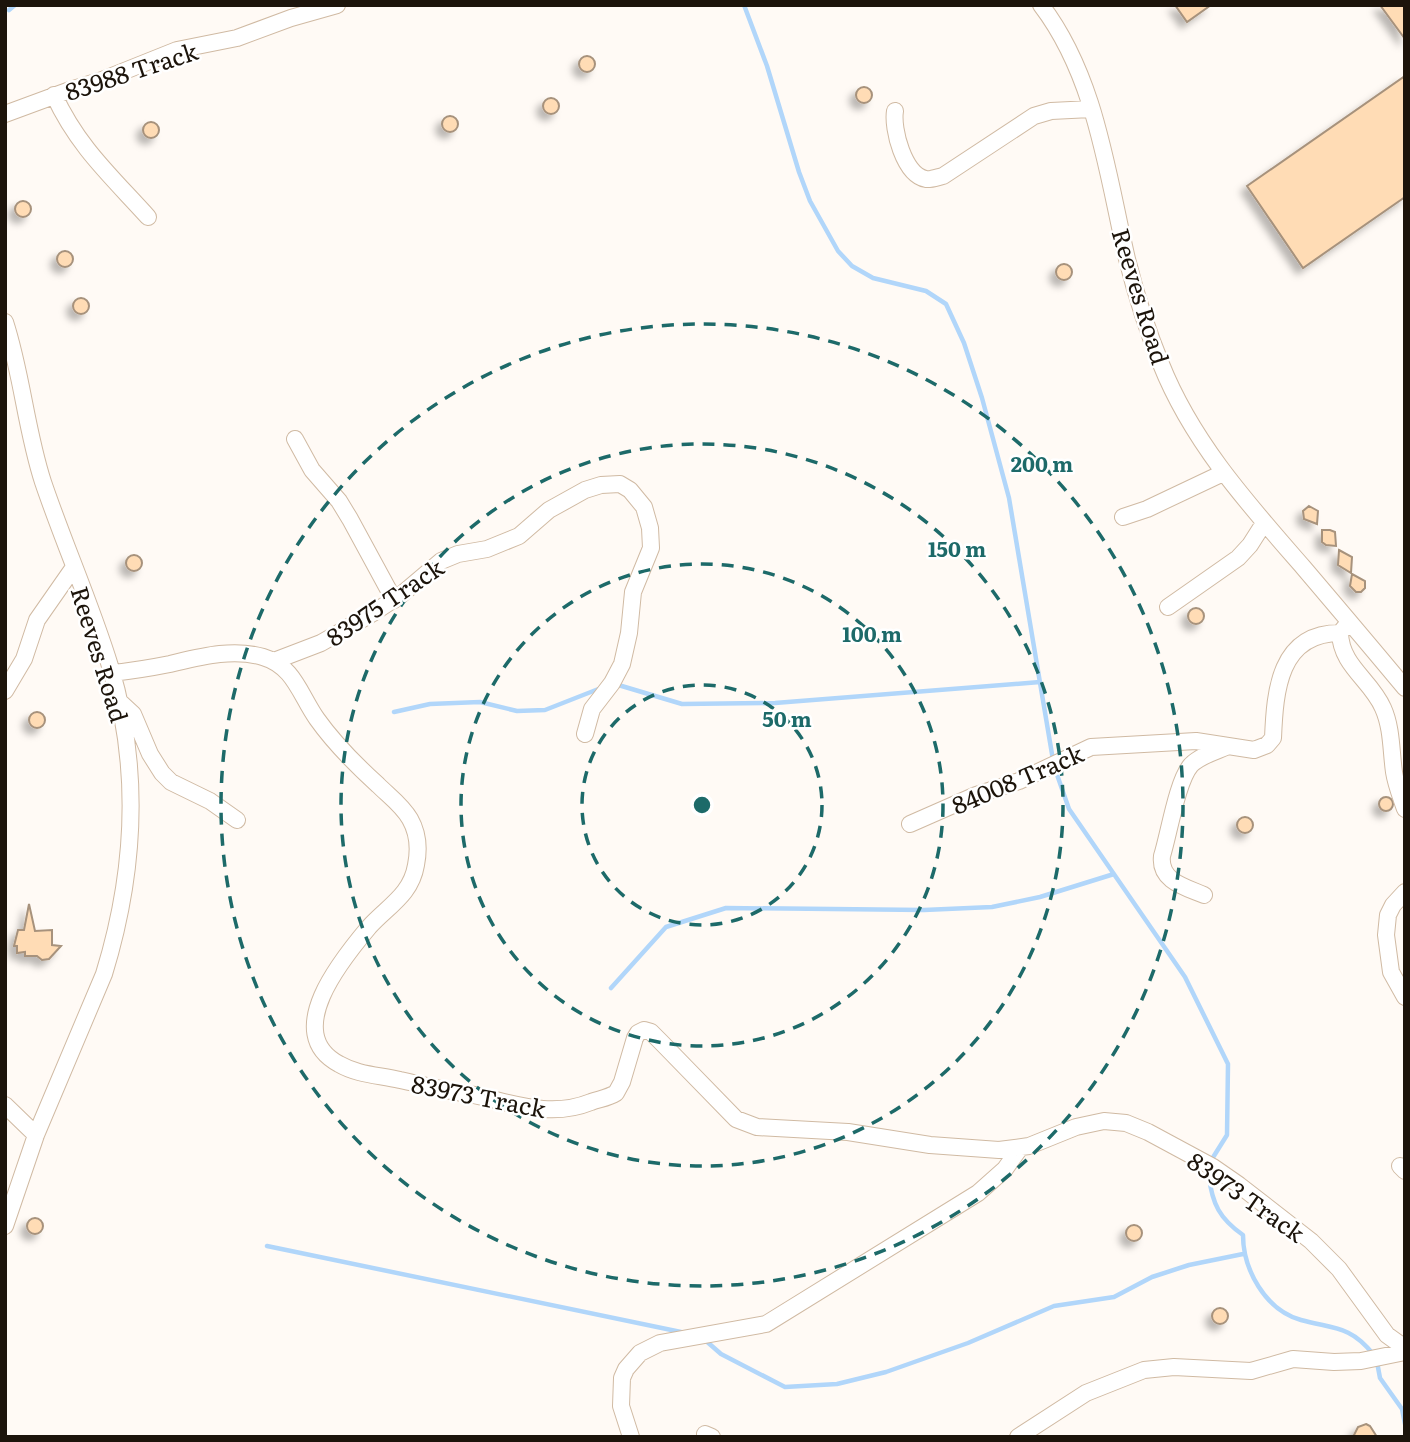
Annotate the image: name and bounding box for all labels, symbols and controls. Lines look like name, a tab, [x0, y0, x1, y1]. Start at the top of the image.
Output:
street label: 83988 Track	[60, 32, 202, 108]
street label: Reeves Road	[1105, 224, 1179, 369]
text: 200 m	[1011, 447, 1073, 478]
text: 150 m	[928, 532, 986, 563]
street label: 83975 Track	[318, 549, 450, 653]
street label: Reeves Road	[64, 582, 138, 727]
text: 100 m	[842, 617, 902, 648]
text: 50 m	[762, 702, 812, 733]
street label: 84008 Track	[946, 734, 1089, 821]
centre of rings	[690, 793, 714, 817]
street label: 83973 Track	[409, 1065, 549, 1125]
street label: 83973 Track	[1181, 1143, 1313, 1250]

